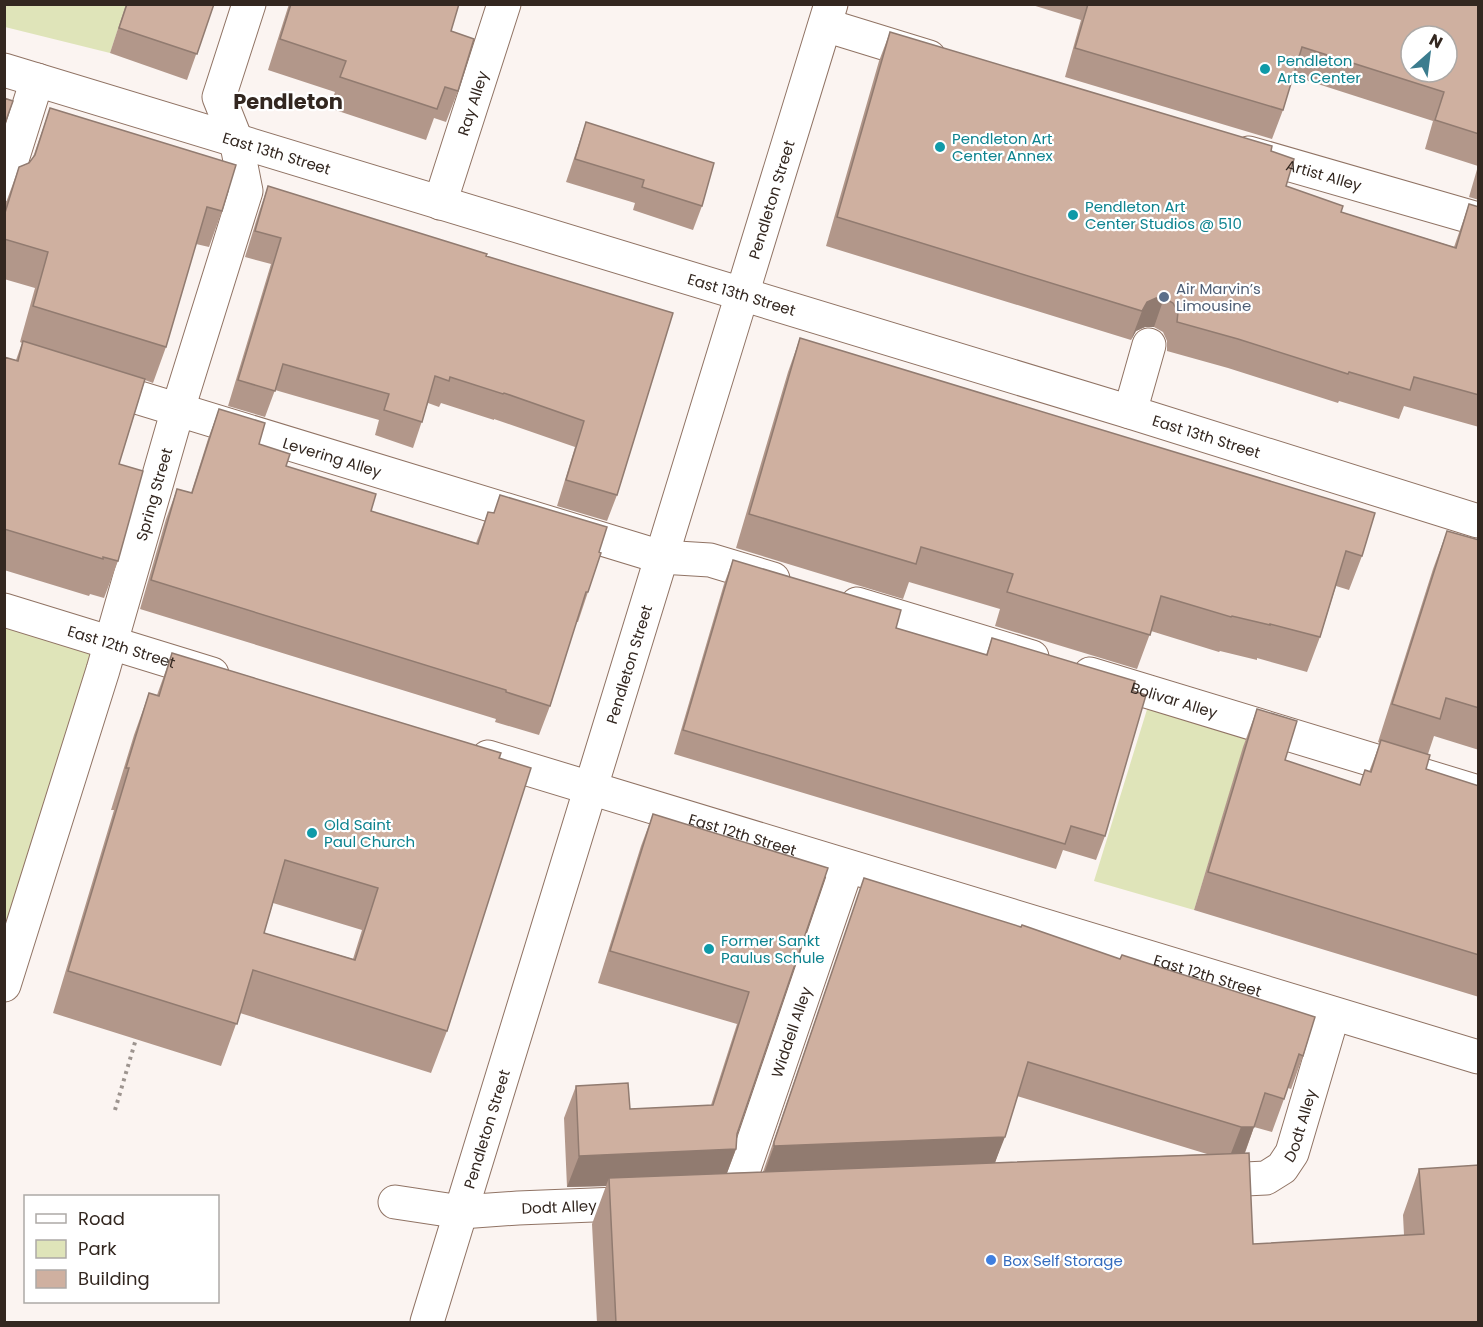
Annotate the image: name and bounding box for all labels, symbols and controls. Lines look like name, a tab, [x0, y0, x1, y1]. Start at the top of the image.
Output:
north arrow	[1399, 24, 1459, 84]
text: N	[1425, 28, 1447, 54]
place label: Pendleton Arts Center	[1277, 50, 1361, 88]
marker: Pendleton Arts Center	[1258, 62, 1272, 76]
street label: Ray Alley	[452, 67, 493, 138]
district label: Pendleton	[233, 87, 343, 116]
street label: East 13th Street	[220, 127, 333, 179]
place label: Pendleton Art Center Annex	[952, 128, 1053, 166]
street label: Pendleton Street	[743, 137, 799, 262]
marker: Pendleton Art Center Annex	[933, 140, 947, 154]
street label: Artist Alley	[1284, 154, 1365, 196]
place label: Pendleton Art Center Studios @ 510	[1085, 196, 1242, 234]
marker: Pendleton Art Center Studios @ 510	[1066, 208, 1080, 222]
street label: East 13th Street	[685, 268, 798, 320]
place label: Air Marvin’s Limousine	[1176, 278, 1261, 316]
marker: Air Marvin’s Limousine	[1157, 290, 1171, 304]
street label: East 13th Street	[1150, 409, 1263, 463]
street label: Levering Alley	[281, 432, 385, 482]
street label: Spring Street	[130, 445, 177, 543]
street label: Pendleton Street	[601, 602, 657, 726]
street label: East 12th Street	[65, 620, 178, 673]
street label: Bolivar Alley	[1128, 677, 1221, 723]
street label: East 12th Street	[686, 808, 799, 860]
place label: Old Saint Paul Church	[324, 814, 415, 852]
marker: Old Saint Paul Church	[305, 826, 319, 840]
place label: Former Sankt Paulus Schule	[721, 930, 825, 968]
marker: Former Sankt Paulus Schule	[702, 942, 716, 956]
street label: East 12th Street	[1151, 949, 1264, 1001]
street label: Widdell Alley	[766, 983, 816, 1080]
street label: Pendleton Street	[458, 1067, 514, 1191]
street label: Dodt Alley	[1279, 1086, 1321, 1166]
street label: Dodt Alley	[521, 1194, 598, 1218]
legend	[24, 1195, 219, 1303]
text: Road	[78, 1206, 125, 1231]
text: Park	[78, 1236, 117, 1261]
place label: Box Self Storage	[1003, 1250, 1123, 1271]
marker: Box Self Storage	[984, 1253, 998, 1267]
text: Building	[78, 1266, 150, 1291]

